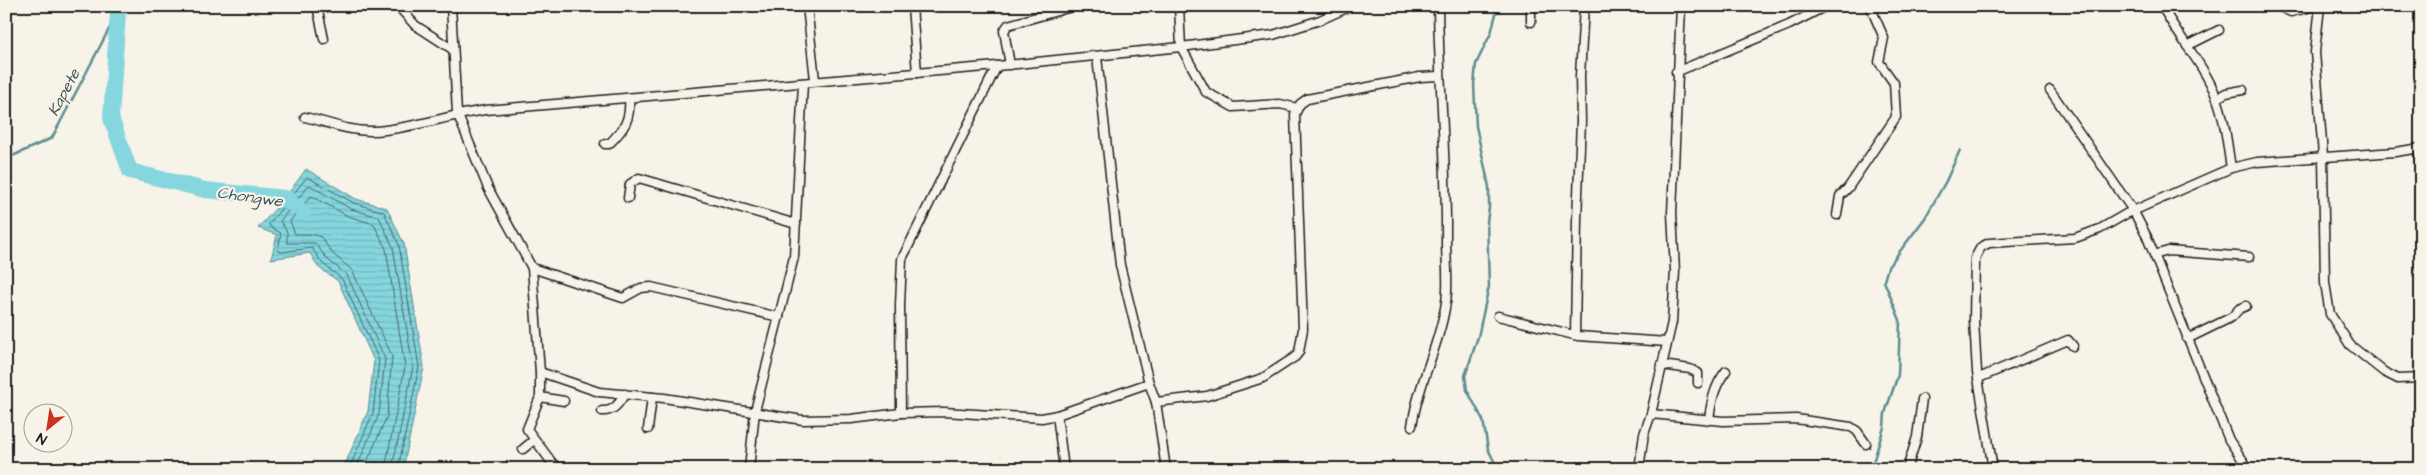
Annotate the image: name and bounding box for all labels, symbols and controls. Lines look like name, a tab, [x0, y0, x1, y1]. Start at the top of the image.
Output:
water label: Kapete	[42, 64, 86, 120]
water label: Chongwe	[215, 181, 285, 214]
north arrow	[22, 402, 72, 452]
text: N	[33, 427, 51, 449]

